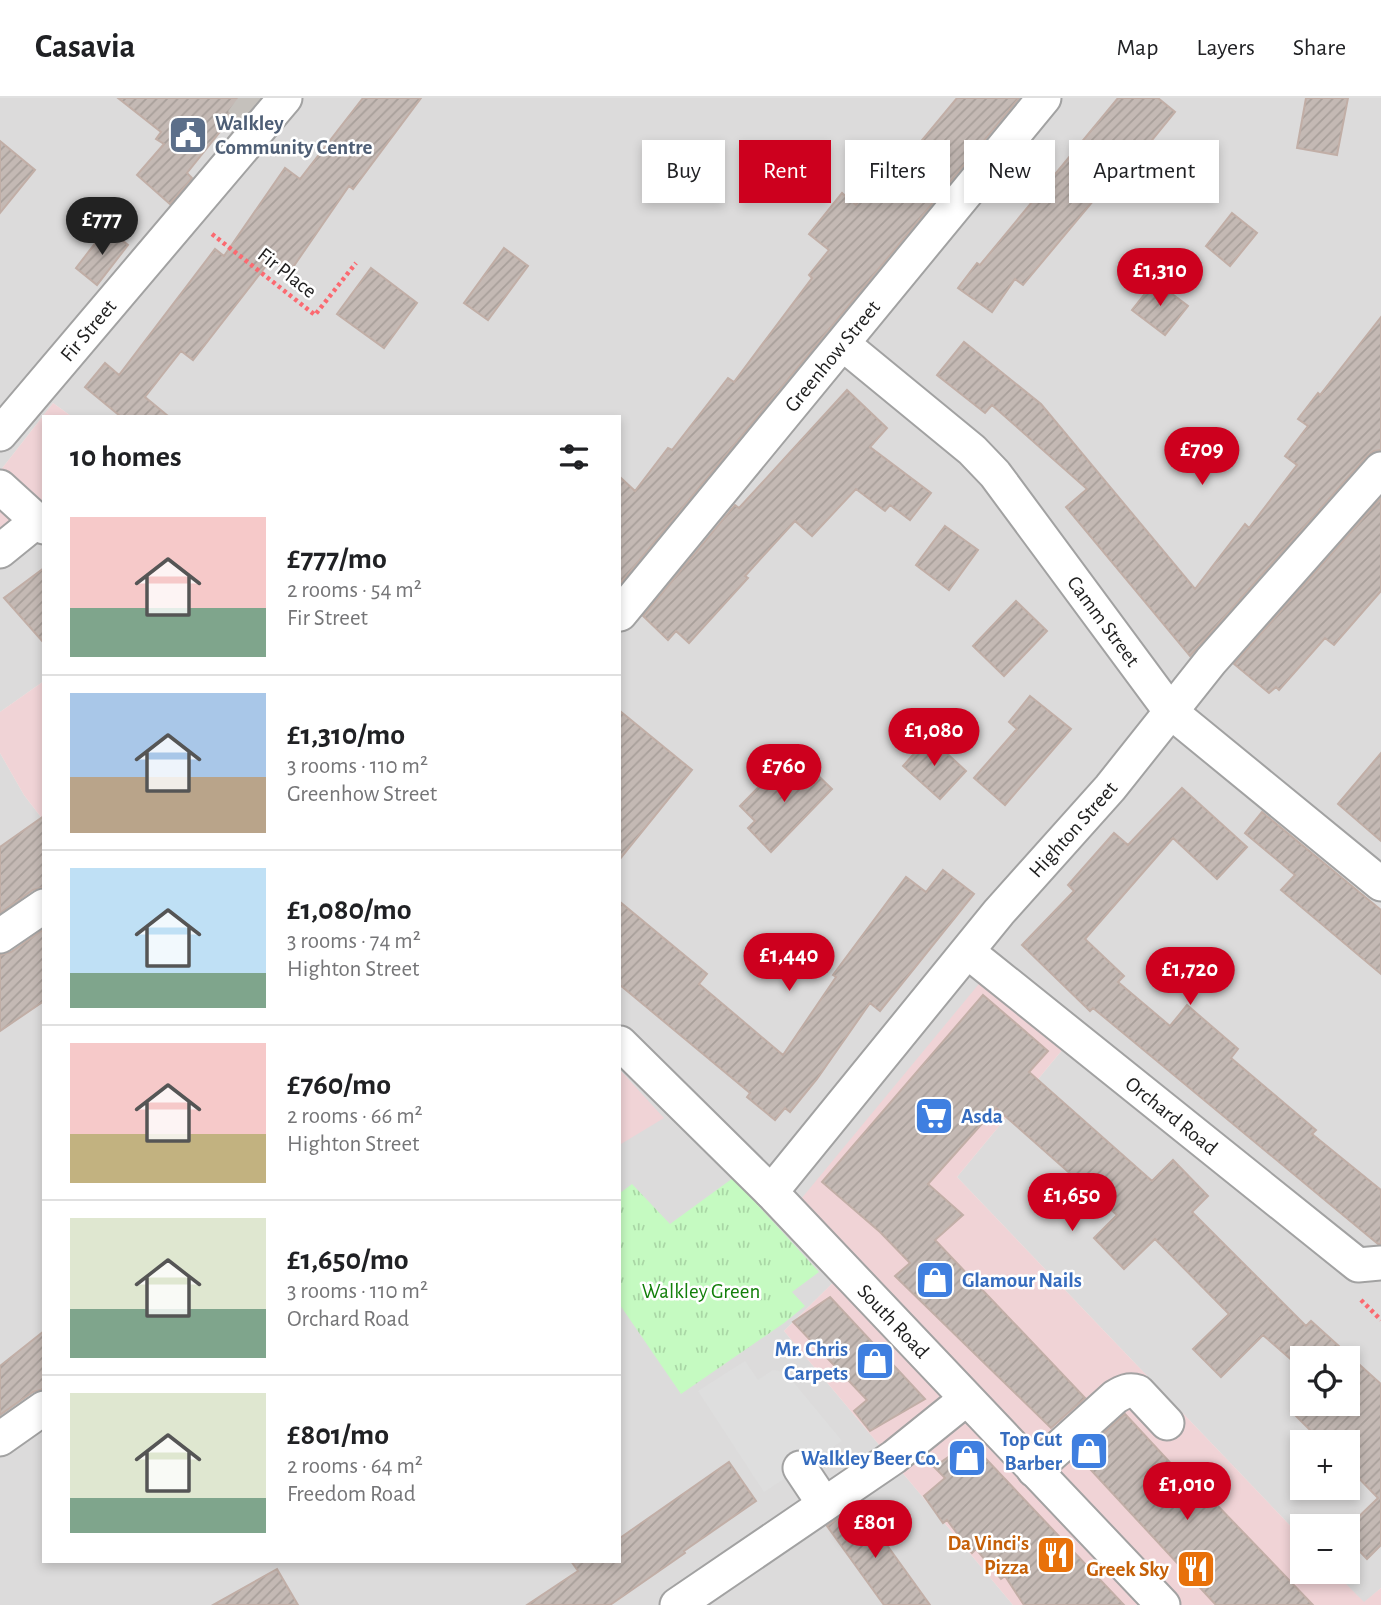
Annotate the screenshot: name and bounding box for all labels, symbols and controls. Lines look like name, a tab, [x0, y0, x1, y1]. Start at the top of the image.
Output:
text: Casavia	[35, 31, 135, 64]
text: Map	[1116, 36, 1158, 60]
text: Layers	[1196, 36, 1255, 60]
text: Share	[1293, 36, 1346, 60]
place label: Walkley Community Centre	[215, 113, 373, 158]
public building icon: Walkley Community Centre	[167, 114, 209, 156]
chip: Buy	[642, 140, 725, 203]
chip: Rent	[739, 140, 831, 203]
chip: Filters	[845, 140, 950, 203]
chip: New	[964, 140, 1055, 203]
chip: Apartment	[1069, 140, 1219, 203]
pin: £777	[61, 198, 143, 257]
text: £777	[82, 208, 122, 231]
street label: Fir Place	[254, 244, 320, 302]
pin: £1,310	[1103, 248, 1217, 308]
text: £1,310	[1133, 259, 1187, 282]
street label: Fir Street	[56, 295, 120, 365]
street label: Greenhow Street	[780, 296, 884, 416]
pin: £709	[1161, 428, 1243, 487]
icon: filters	[555, 438, 593, 476]
text: £709	[1180, 438, 1224, 461]
text: 10 homes	[70, 442, 181, 472]
text: £777/mo	[287, 544, 387, 574]
icon: home	[126, 545, 210, 629]
street label: Camm Street	[1064, 572, 1144, 670]
text: 2 rooms · 54 m²	[287, 579, 422, 602]
text: Fir Street	[287, 607, 368, 630]
pin: £1,080	[877, 708, 991, 768]
text: £1,080	[904, 719, 964, 742]
text: £1,310/mo	[287, 720, 405, 750]
icon: home	[126, 721, 210, 805]
pin: £760	[743, 744, 825, 804]
text: 3 rooms · 110 m²	[287, 755, 428, 778]
text: £760	[762, 755, 806, 778]
street label: Highton Street	[1025, 777, 1121, 881]
text: Greenhow Street	[287, 783, 437, 806]
text: £1,080/mo	[287, 895, 412, 925]
icon: home	[126, 896, 210, 980]
text: 3 rooms · 74 m²	[287, 930, 421, 953]
pin: £1,440	[732, 934, 846, 993]
text: £1,440	[760, 944, 818, 967]
pin: £1,720	[1133, 948, 1247, 1007]
text: Highton Street	[287, 958, 419, 981]
text: £1,720	[1162, 958, 1218, 981]
text: £760/mo	[287, 1070, 391, 1100]
icon: home	[126, 1071, 210, 1155]
street label: Orchard Road	[1121, 1072, 1222, 1159]
supermarket icon: Asda	[913, 1095, 955, 1137]
text: 2 rooms · 66 m²	[287, 1105, 423, 1128]
place label: Asda	[961, 1106, 1003, 1127]
text: Highton Street	[287, 1133, 419, 1156]
pin: £1,650	[1015, 1174, 1129, 1233]
text: £1,650	[1044, 1184, 1100, 1207]
text: £1,650/mo	[287, 1245, 409, 1275]
icon: home	[126, 1246, 210, 1330]
shop icon: Glamour Nails	[914, 1259, 956, 1301]
place label: Glamour Nails	[962, 1270, 1082, 1291]
text: 3 rooms · 110 m²	[287, 1280, 428, 1303]
street label: South Road	[854, 1280, 933, 1362]
park label: Walkley Green	[642, 1281, 760, 1302]
text: Orchard Road	[287, 1308, 409, 1331]
place label: Mr. Chris Carpets	[775, 1339, 848, 1384]
shop icon: Mr. Chris Carpets	[854, 1340, 896, 1382]
map controls	[1290, 1346, 1360, 1584]
button: locate	[1290, 1346, 1360, 1416]
text: £801/mo	[287, 1420, 389, 1450]
icon: home	[126, 1421, 210, 1505]
place label: Top Cut Barber	[1000, 1429, 1063, 1474]
shop icon: Top Cut Barber	[1068, 1430, 1110, 1472]
button: +	[1290, 1430, 1360, 1500]
shop icon: Walkley Beer Co.	[946, 1437, 988, 1479]
place label: Walkley Beer Co.	[801, 1448, 940, 1469]
text: 2 rooms · 64 m²	[287, 1455, 423, 1478]
pin: £1,010	[1130, 1462, 1244, 1522]
text: £1,010	[1159, 1473, 1215, 1496]
text: Freedom Road	[287, 1483, 416, 1506]
pin: £801	[834, 1500, 916, 1560]
text: £801	[854, 1511, 896, 1534]
button: −	[1290, 1514, 1360, 1584]
place label: Da Vinci's Pizza	[947, 1533, 1029, 1578]
restaurant icon: Da Vinci's Pizza	[1035, 1534, 1077, 1576]
restaurant icon: Greek Sky	[1175, 1548, 1217, 1590]
place label: Greek Sky	[1086, 1559, 1170, 1580]

